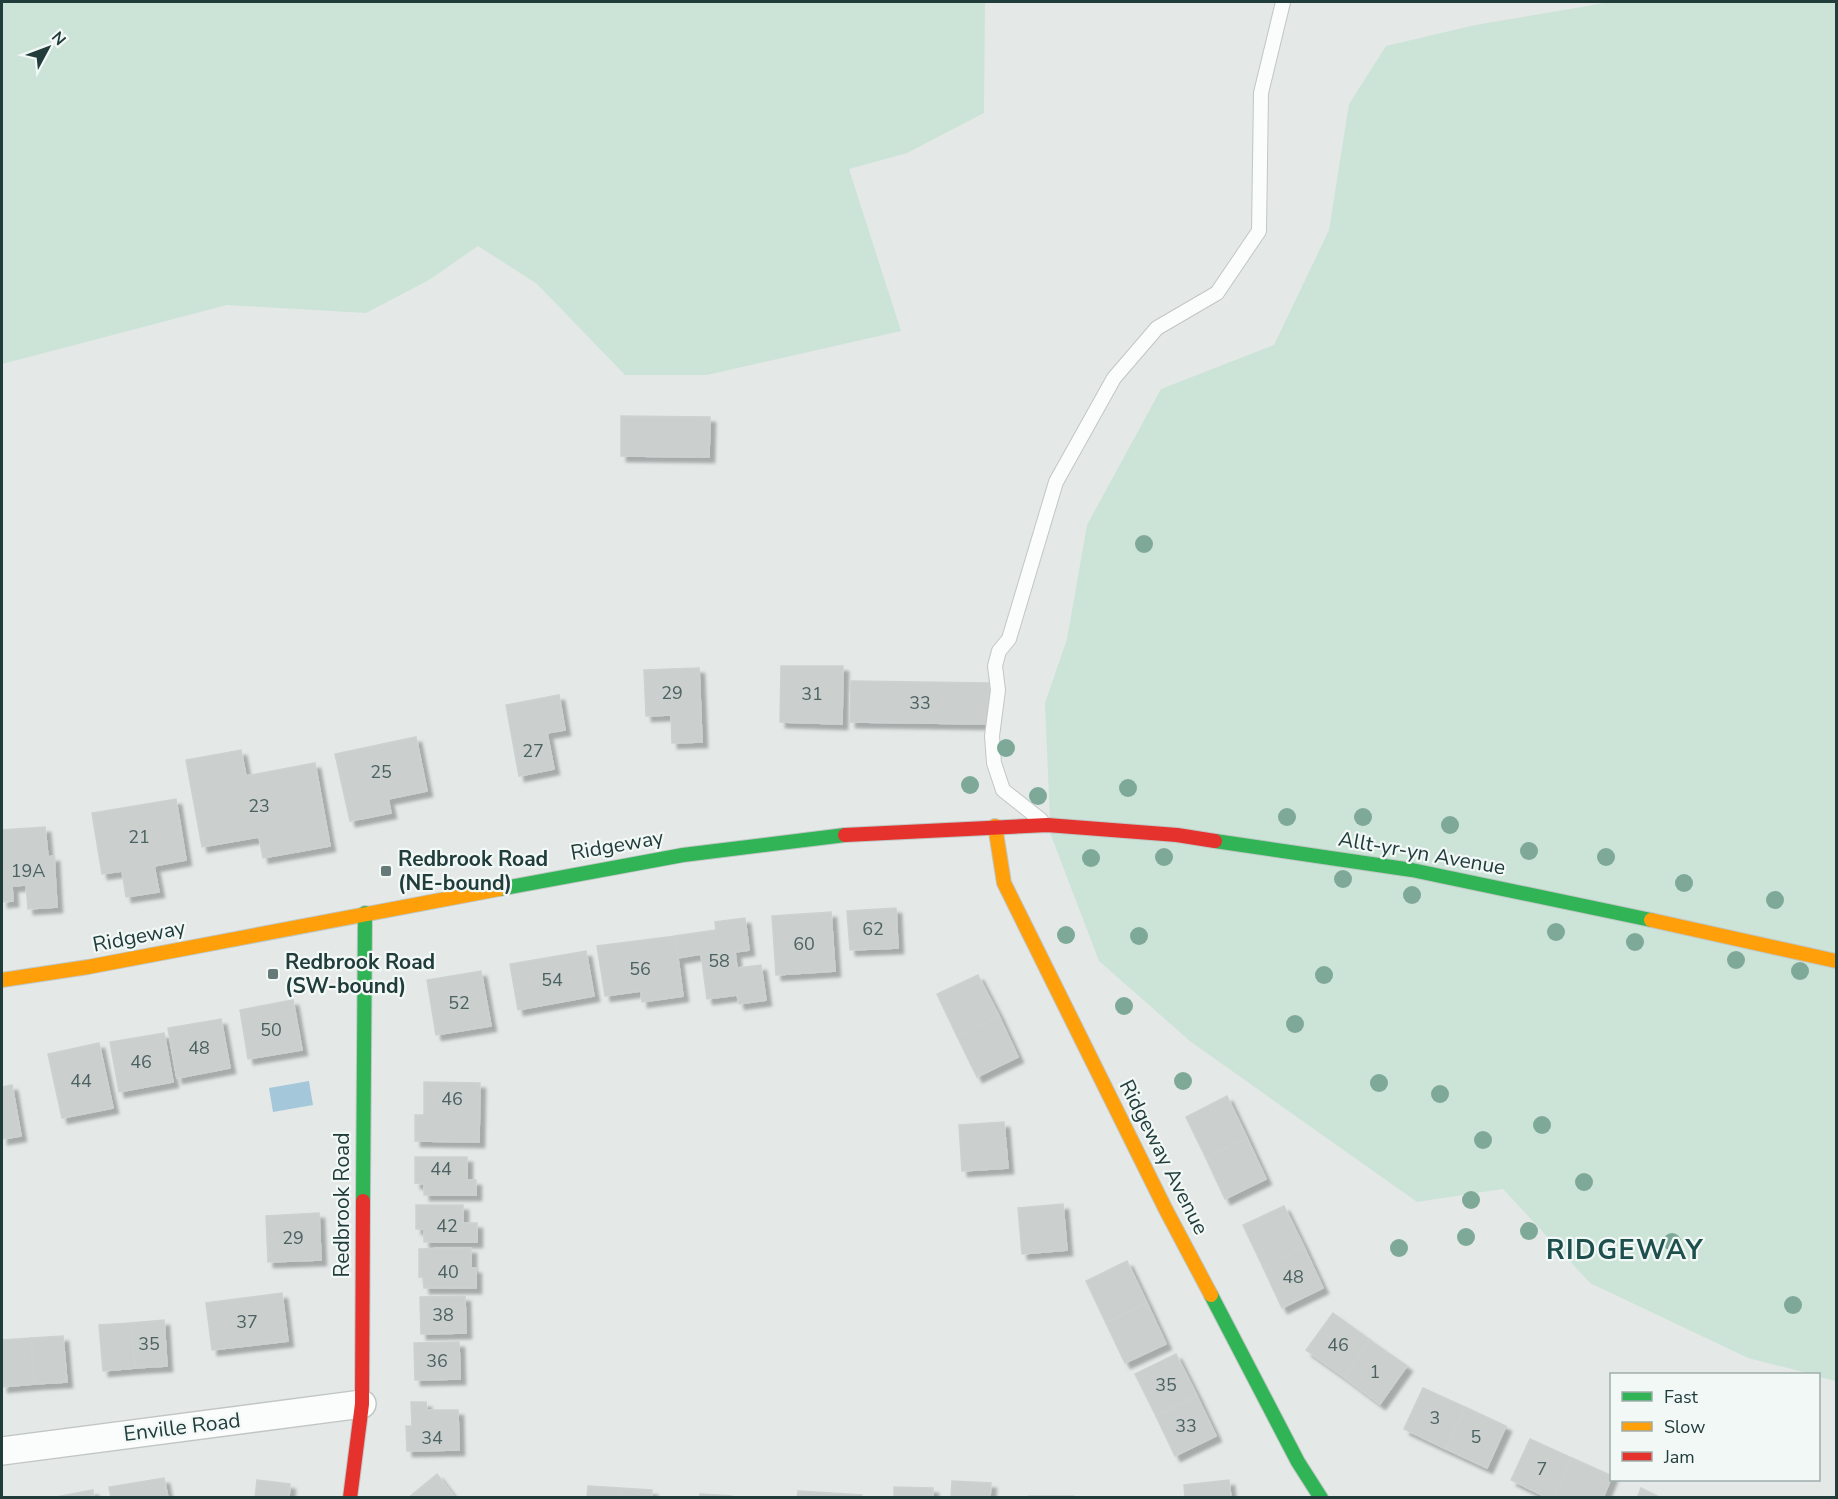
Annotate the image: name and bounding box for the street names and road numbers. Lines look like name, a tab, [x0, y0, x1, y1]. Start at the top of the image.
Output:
street label: Ridgeway	[568, 823, 666, 867]
street label: Allt-yr-yn Avenue	[1336, 825, 1508, 881]
street label: Ridgeway	[90, 913, 188, 959]
street label: Ridgeway Avenue	[1113, 1075, 1215, 1239]
street label: Redbrook Road	[328, 1133, 356, 1277]
street label: Enville Road	[122, 1406, 242, 1448]

